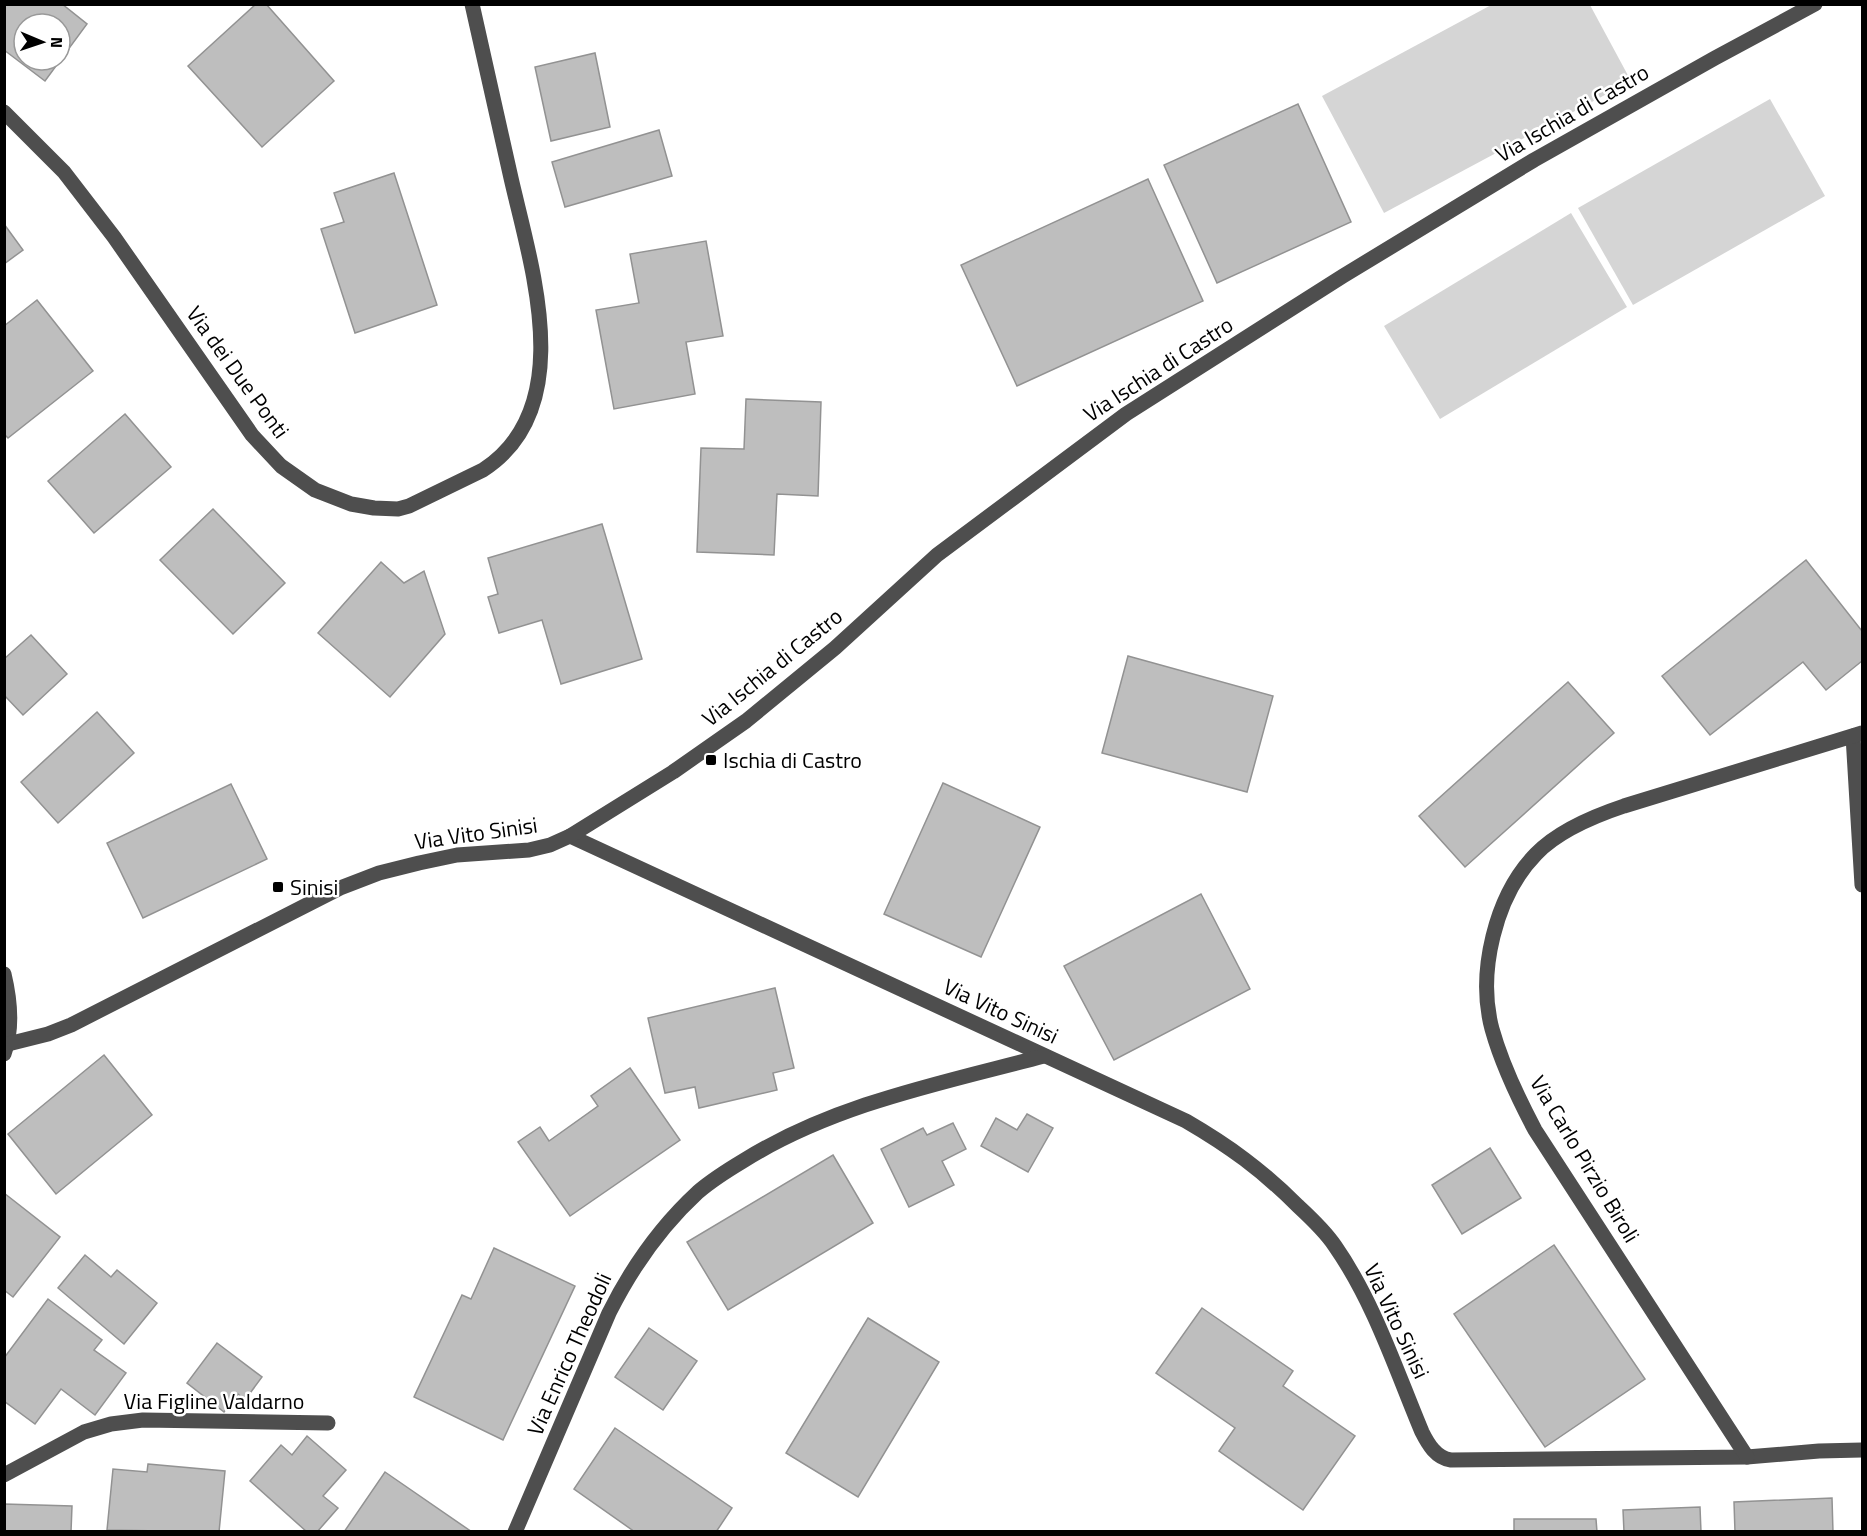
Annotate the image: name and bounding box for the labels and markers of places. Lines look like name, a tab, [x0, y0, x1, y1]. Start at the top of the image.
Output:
place label: Ischia di Castro	[723, 743, 862, 777]
marker: Ischia di Castro	[704, 753, 718, 767]
place label: Sinisi	[290, 870, 338, 904]
marker: Sinisi	[271, 880, 285, 894]

